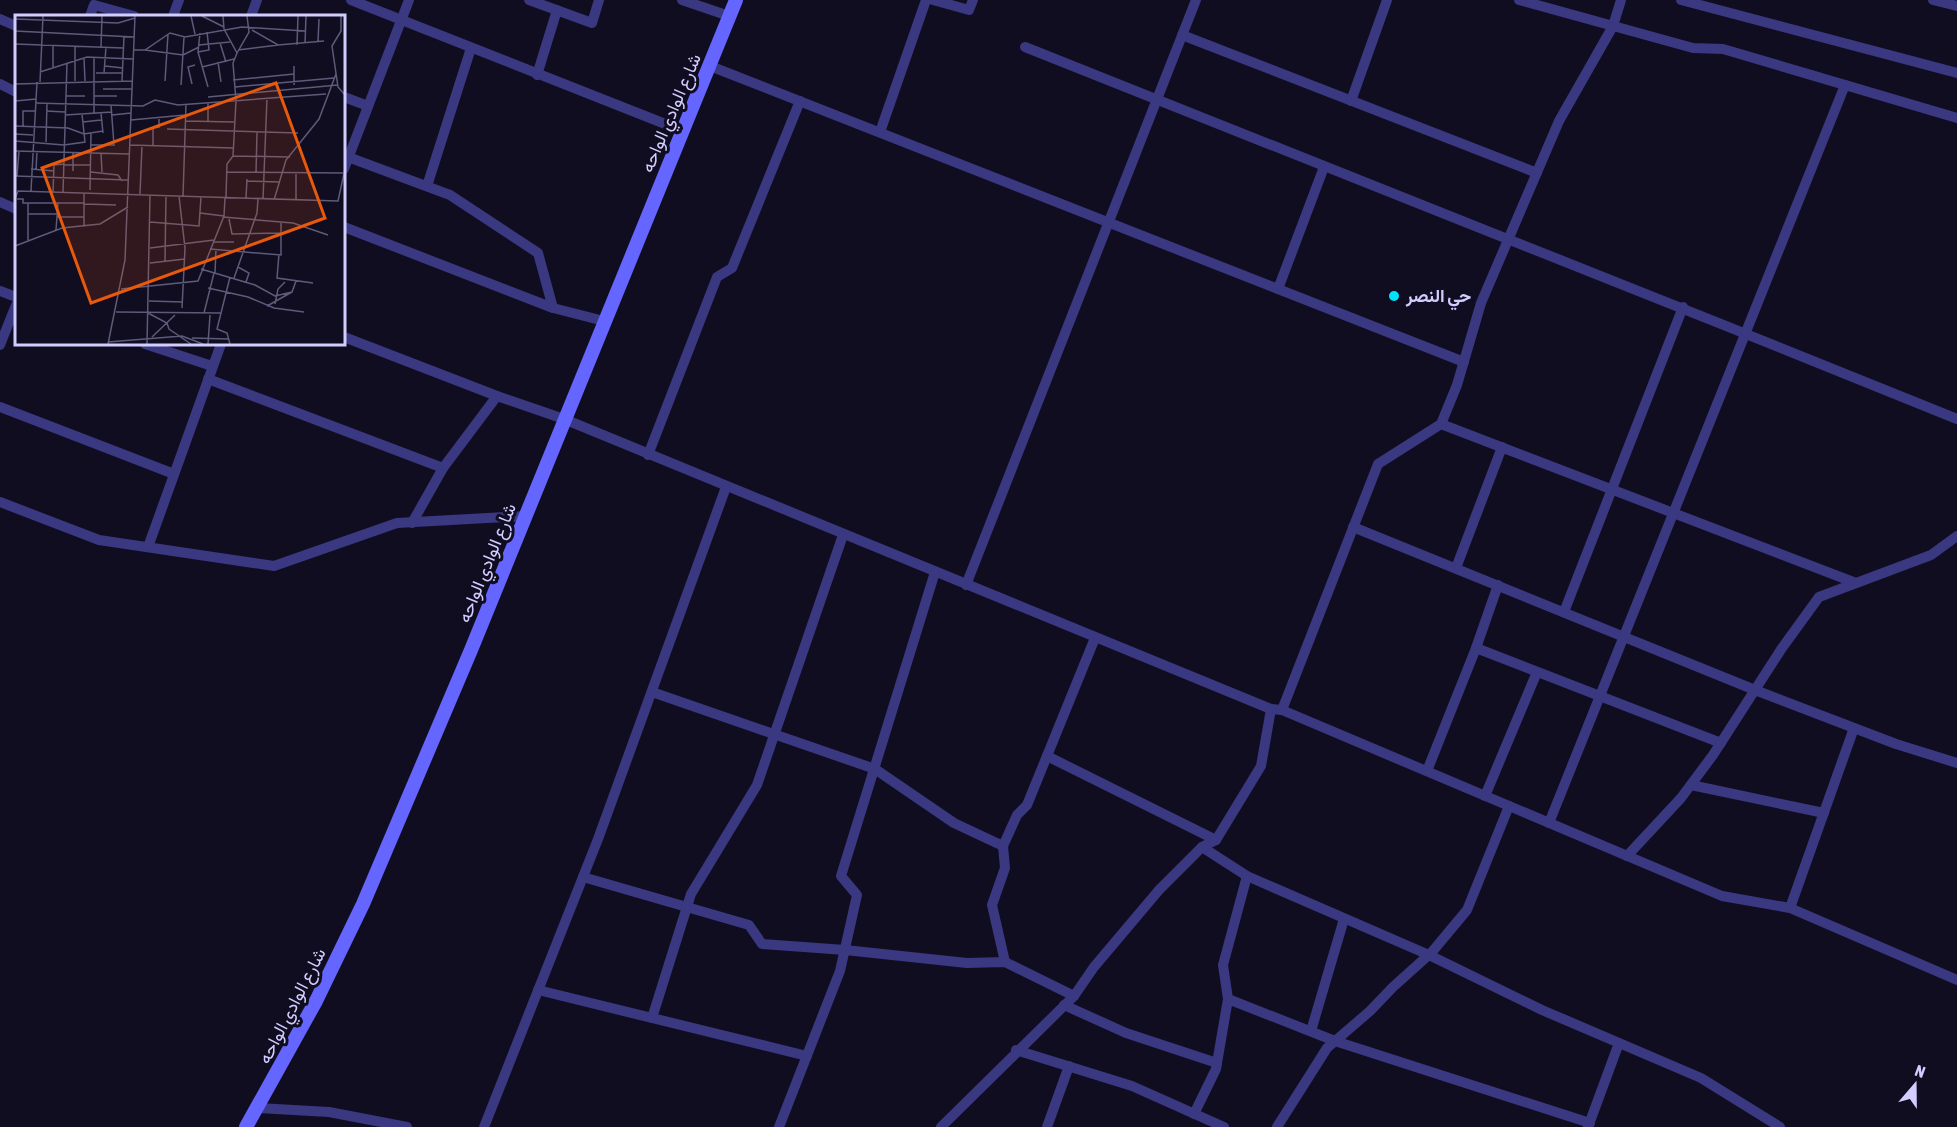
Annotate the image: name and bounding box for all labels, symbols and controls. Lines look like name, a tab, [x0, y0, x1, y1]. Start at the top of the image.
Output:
inset map	[15, 15, 345, 345]
street label: شارع الوادي الواحه	[636, 50, 710, 177]
place label: حي النصر	[1405, 285, 1471, 311]
marker: حي النصر	[1387, 289, 1401, 303]
street label: شارع الوادي الواحه	[453, 500, 525, 627]
street label: شارع الوادي الواحه	[253, 944, 334, 1069]
north arrow	[1885, 1055, 1945, 1115]
text: N	[1913, 1061, 1928, 1081]

